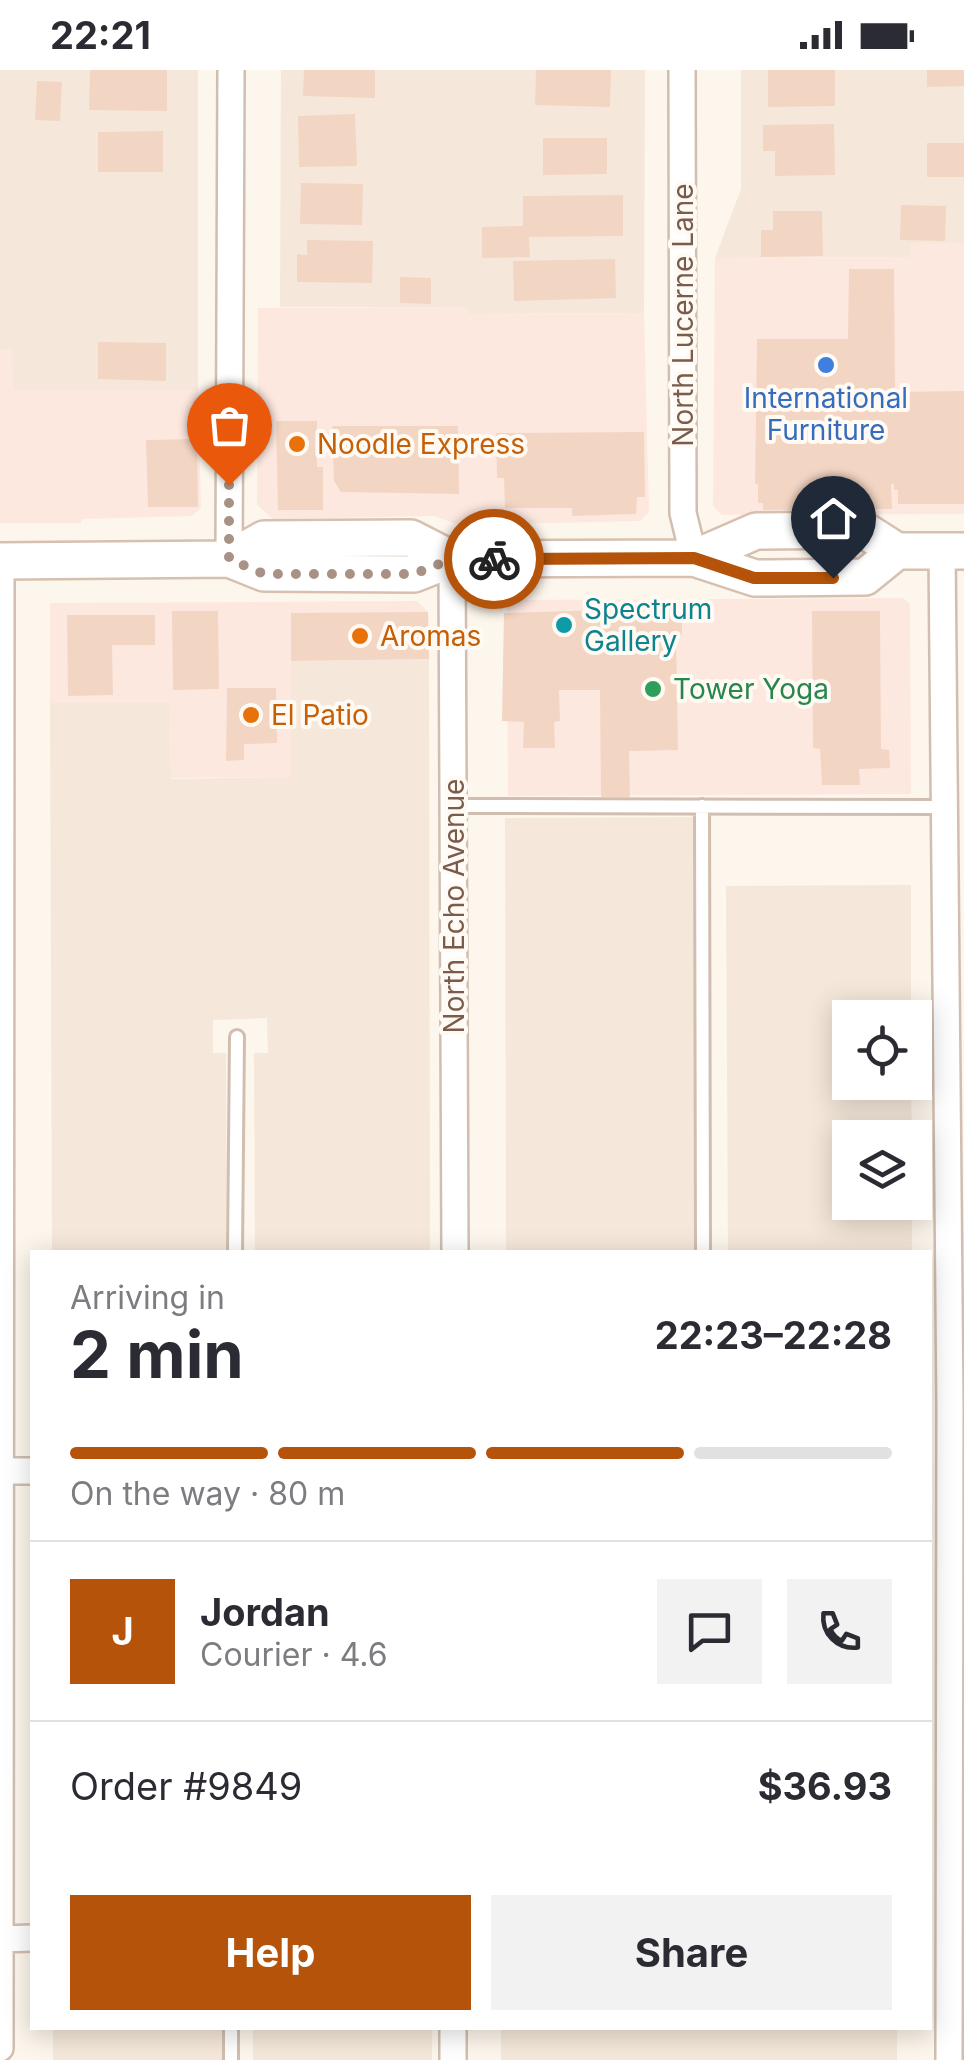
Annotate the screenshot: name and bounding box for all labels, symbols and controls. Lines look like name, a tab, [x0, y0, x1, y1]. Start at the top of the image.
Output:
text: 22:21	[50, 12, 151, 58]
street label: North Lucerne Lane	[666, 183, 700, 447]
marker: International Furniture	[815, 354, 837, 376]
place label: International Furniture	[744, 381, 908, 447]
pin	[187, 383, 272, 486]
icon: bag	[202, 398, 257, 453]
place label: Noodle Express	[317, 427, 525, 461]
marker: Noodle Express	[286, 433, 308, 455]
pin	[791, 476, 876, 579]
icon: home	[806, 491, 861, 546]
courier	[444, 509, 544, 609]
icon: bike	[467, 532, 522, 587]
place label: Spectrum Gallery	[584, 592, 712, 658]
marker: Spectrum Gallery	[553, 614, 575, 636]
place label: Aromas	[380, 619, 481, 653]
marker: Aromas	[349, 625, 371, 647]
place label: Tower Yoga	[673, 672, 829, 706]
marker: Tower Yoga	[642, 678, 664, 700]
place label: El Patio	[271, 698, 369, 732]
marker: El Patio	[240, 704, 262, 726]
street label: North Echo Avenue	[437, 779, 471, 1033]
map controls	[832, 1000, 932, 1220]
button: locate	[832, 1000, 932, 1100]
button: layers	[832, 1120, 932, 1220]
text: Arriving in	[70, 1278, 225, 1317]
text: 22:23–22:28	[655, 1312, 892, 1358]
text: 2 min	[70, 1315, 244, 1394]
text: On the way · 80 m	[70, 1474, 345, 1513]
button: chat	[657, 1579, 762, 1684]
button: phone	[787, 1579, 892, 1684]
text: Jordan	[200, 1589, 330, 1635]
text: J	[111, 1608, 134, 1654]
text: Courier · 4.6	[200, 1635, 388, 1674]
text: Order #9849	[70, 1763, 302, 1809]
text: $36.93	[758, 1763, 892, 1809]
button: Help	[70, 1895, 471, 2010]
button: Share	[491, 1895, 892, 2010]

